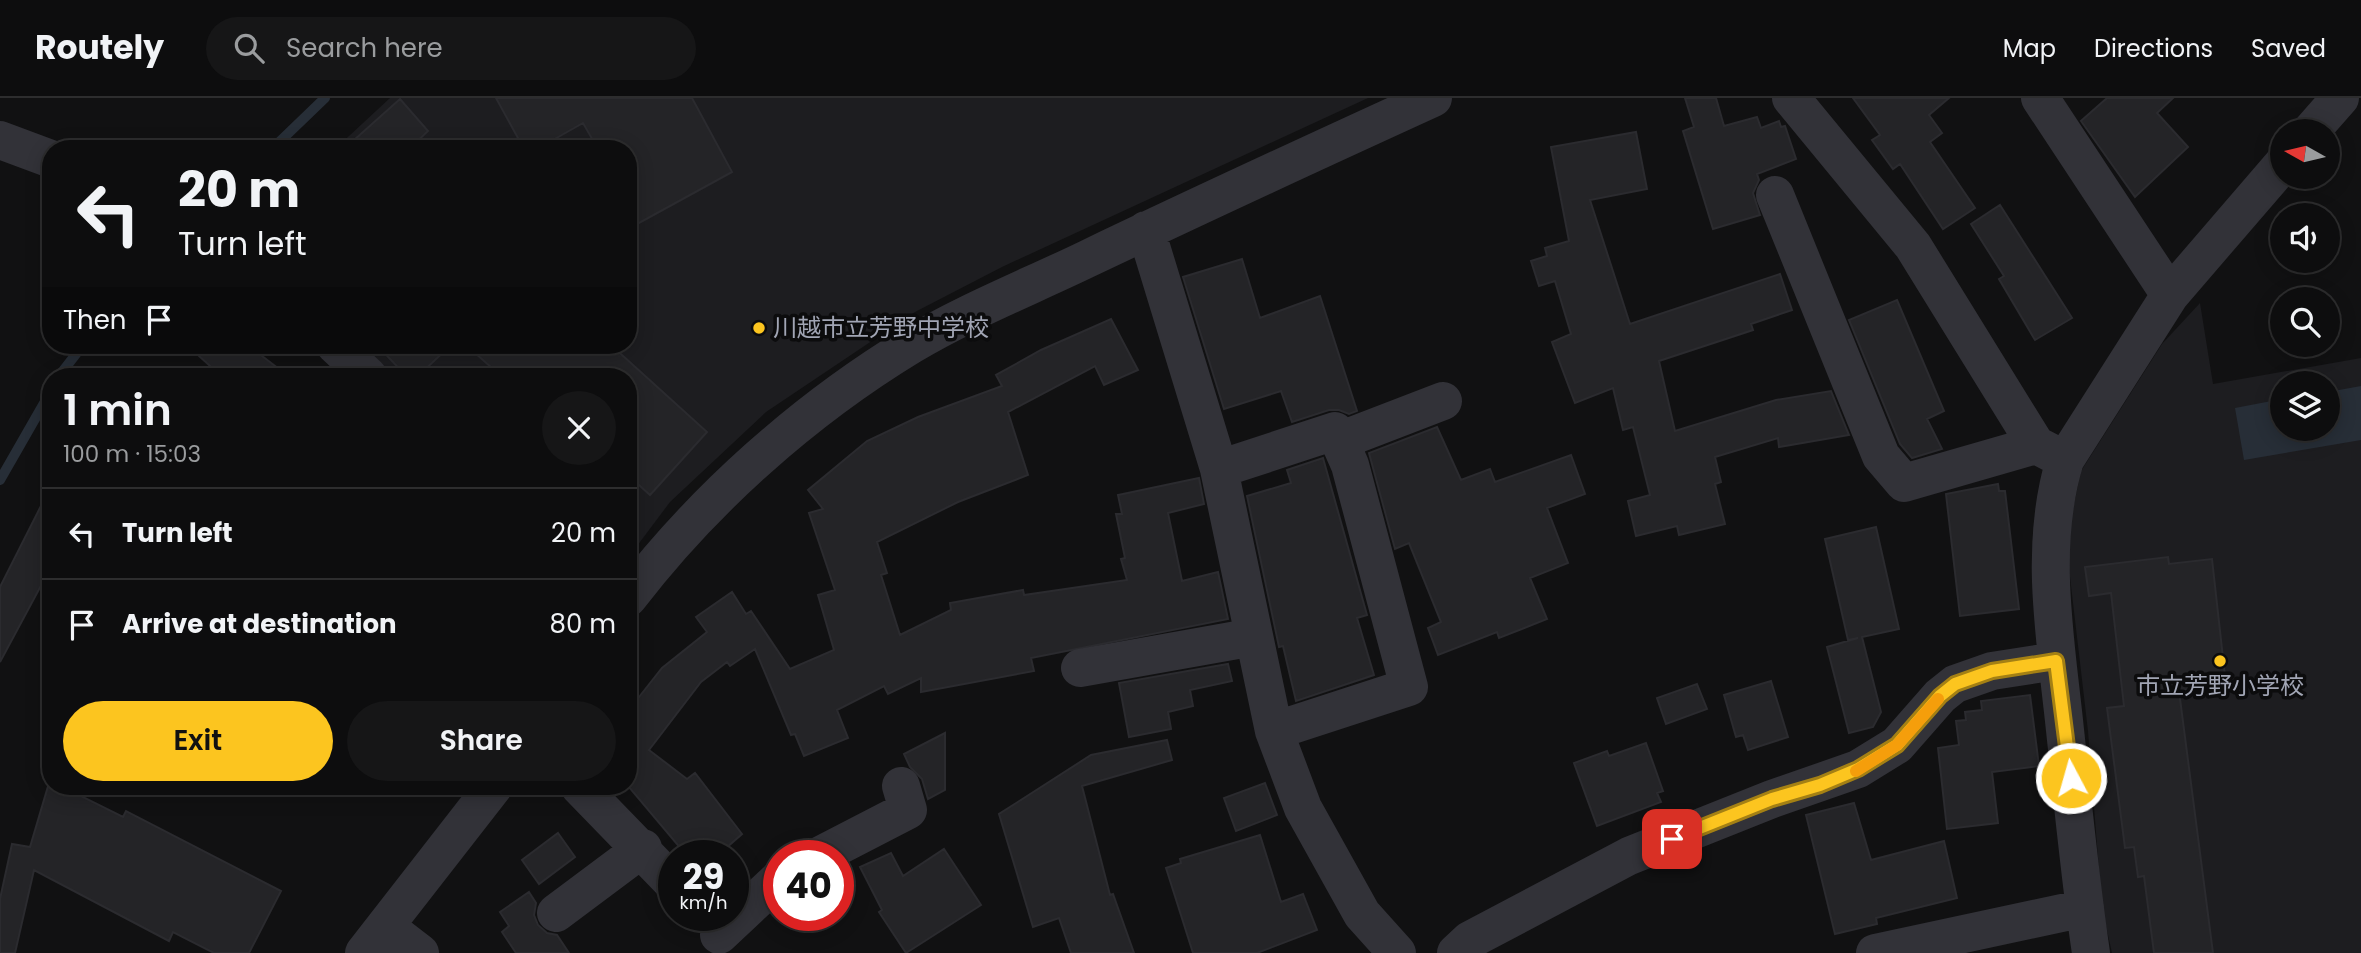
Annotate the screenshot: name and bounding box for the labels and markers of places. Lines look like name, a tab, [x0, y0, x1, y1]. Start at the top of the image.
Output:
place label: 川越市立芳野中学校	[773, 311, 989, 344]
marker: 川越市立芳野中学校	[751, 320, 767, 336]
marker: 市立芳野小学校	[2212, 653, 2228, 669]
place label: 市立芳野小学校	[2136, 669, 2304, 702]
pin	[1642, 809, 1702, 869]

